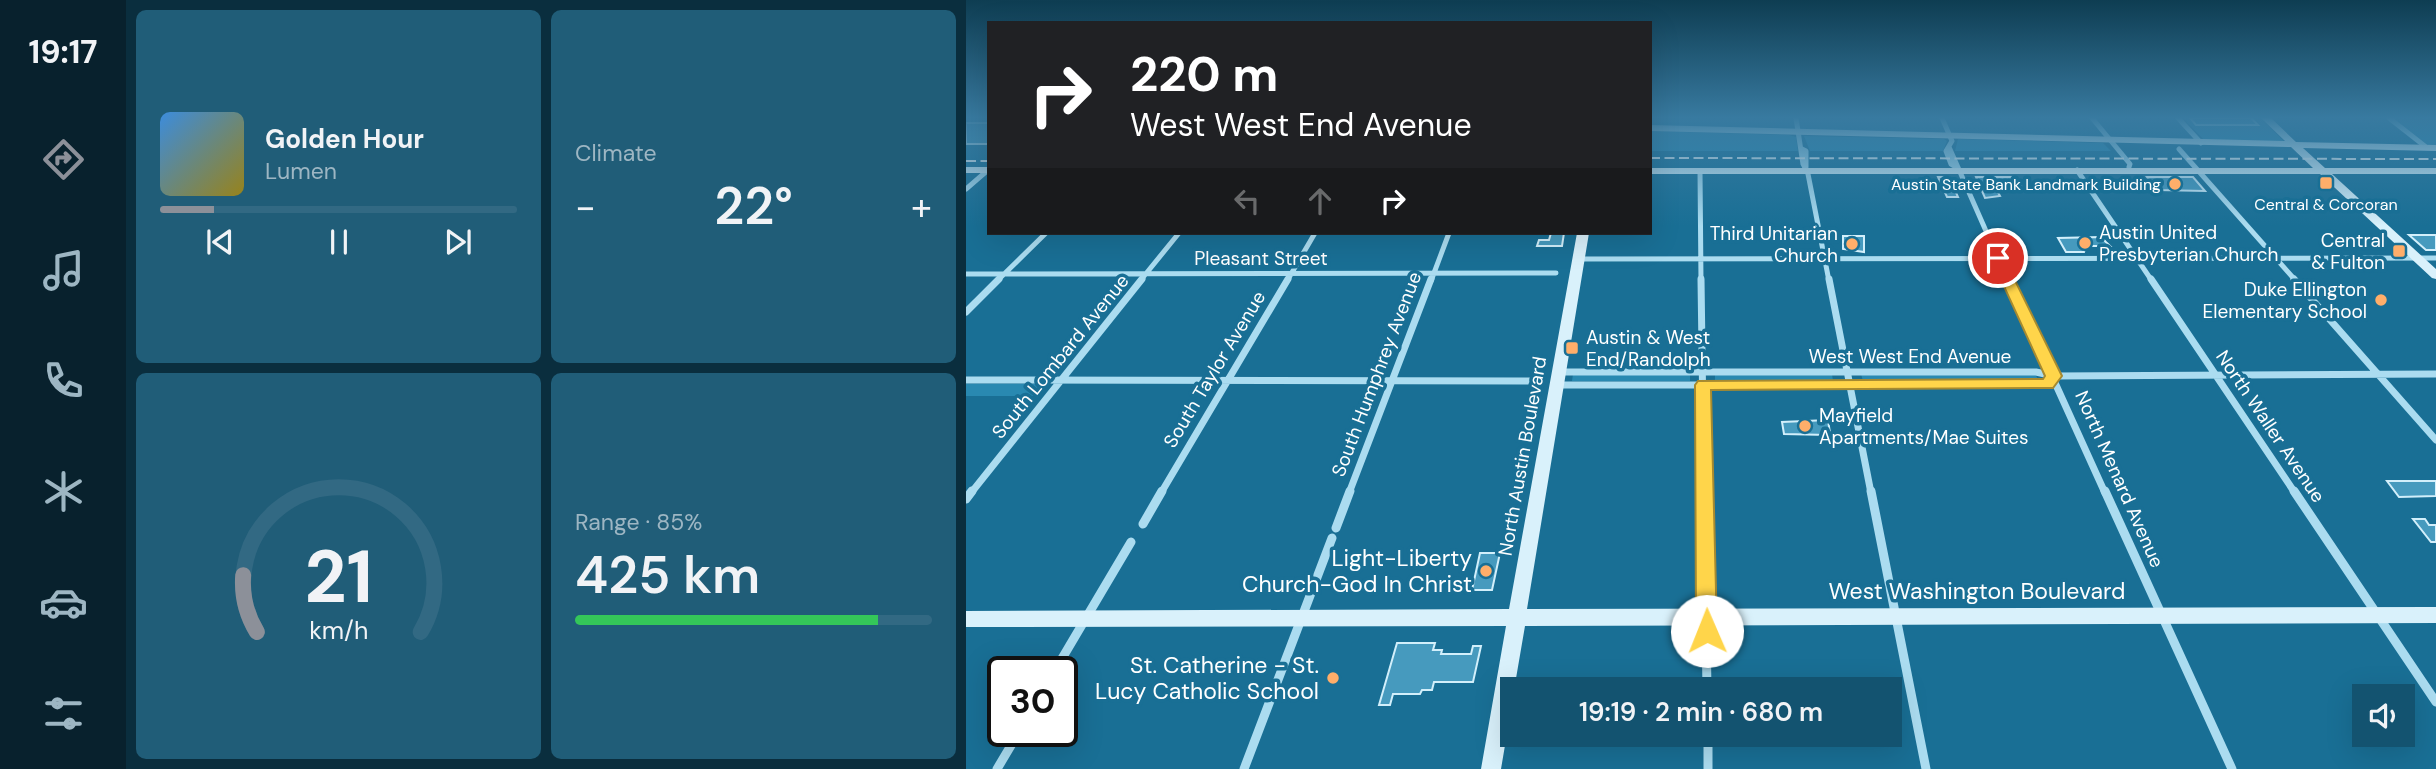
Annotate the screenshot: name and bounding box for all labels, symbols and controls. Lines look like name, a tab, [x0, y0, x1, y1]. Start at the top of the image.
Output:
text: 19:17	[29, 31, 97, 73]
text: 220 m	[1130, 42, 1278, 106]
icon: right	[1015, 49, 1106, 140]
text: West West End Avenue	[1130, 104, 1472, 146]
text: Golden Hour	[265, 122, 424, 156]
icon: directions	[39, 135, 88, 184]
text: Climate	[575, 138, 657, 168]
text: Lumen	[265, 156, 337, 186]
text: 22°	[714, 172, 793, 240]
place label: Austin State Bank Landmark Building	[1891, 174, 2161, 195]
marker: Central & Corcoran	[2318, 175, 2334, 191]
marker: Austin State Bank Landmark Building	[2167, 176, 2183, 192]
text: −	[575, 182, 596, 232]
text: +	[911, 182, 932, 232]
icon: left	[1228, 182, 1266, 220]
icon: ahead	[1301, 182, 1339, 220]
icon: right	[1374, 182, 1412, 220]
place label: Central & Corcoran	[2254, 194, 2398, 215]
place label: Austin United Presbyterian Church	[2099, 220, 2278, 267]
place label: Third Unitarian Church	[1710, 221, 1838, 268]
icon: previous	[201, 223, 239, 261]
icon: pause	[320, 223, 358, 261]
icon: next	[439, 223, 477, 261]
pin	[1968, 228, 2028, 288]
place label: Central & Fulton	[2311, 228, 2385, 275]
marker: Austin United Presbyterian Church	[2077, 235, 2093, 251]
marker: Third Unitarian Church	[1844, 236, 1860, 252]
icon: arrive	[1979, 239, 2017, 277]
marker: Central & Fulton	[2391, 243, 2407, 259]
icon: music	[39, 246, 88, 295]
street label: Pleasant Street	[1194, 246, 1328, 271]
street label: South Humphrey Avenue	[1326, 268, 1427, 480]
street label: South Lombard Avenue	[986, 269, 1135, 444]
place label: Duke Ellington Elementary School	[2203, 277, 2367, 324]
street label: South Taylor Avenue	[1158, 286, 1271, 452]
marker: Duke Ellington Elementary School	[2373, 292, 2389, 308]
place label: Austin & West End/Randolph	[1586, 325, 1711, 372]
marker: Austin & West End/Randolph	[1564, 340, 1580, 356]
street label: West West End Avenue	[1809, 344, 2011, 369]
street label: North Waller Avenue	[2210, 345, 2331, 507]
street label: North Austin Boulevard	[1493, 354, 1552, 558]
icon: phone	[39, 356, 88, 405]
street label: North Menard Avenue	[2069, 387, 2170, 572]
place label: Mayfield Apartments/Mae Suites	[1819, 403, 2029, 450]
marker: Mayfield Apartments/Mae Suites	[1797, 418, 1813, 434]
icon: climate	[39, 467, 88, 516]
text: Range · 85%	[575, 507, 702, 537]
text: 21	[304, 530, 373, 625]
text: 425 km	[575, 541, 760, 609]
place label: Light-Liberty Church-God In Christ	[1242, 543, 1472, 599]
marker: Light-Liberty Church-God In Christ	[1478, 563, 1494, 579]
street label: West Washington Boulevard	[1829, 576, 2125, 606]
icon: car	[39, 578, 88, 627]
position arrow	[1670, 594, 1744, 668]
text: km/h	[309, 614, 368, 647]
place label: St. Catherine - St. Lucy Catholic School	[1095, 650, 1319, 706]
speed limit sign: 30	[987, 656, 1078, 747]
marker: St. Catherine - St. Lucy Catholic School	[1325, 670, 1341, 686]
map controls	[2352, 684, 2415, 747]
button: sound	[2352, 684, 2415, 747]
icon: filters	[39, 689, 88, 738]
text: 19:19 · 2 min · 680 m	[1579, 695, 1823, 729]

